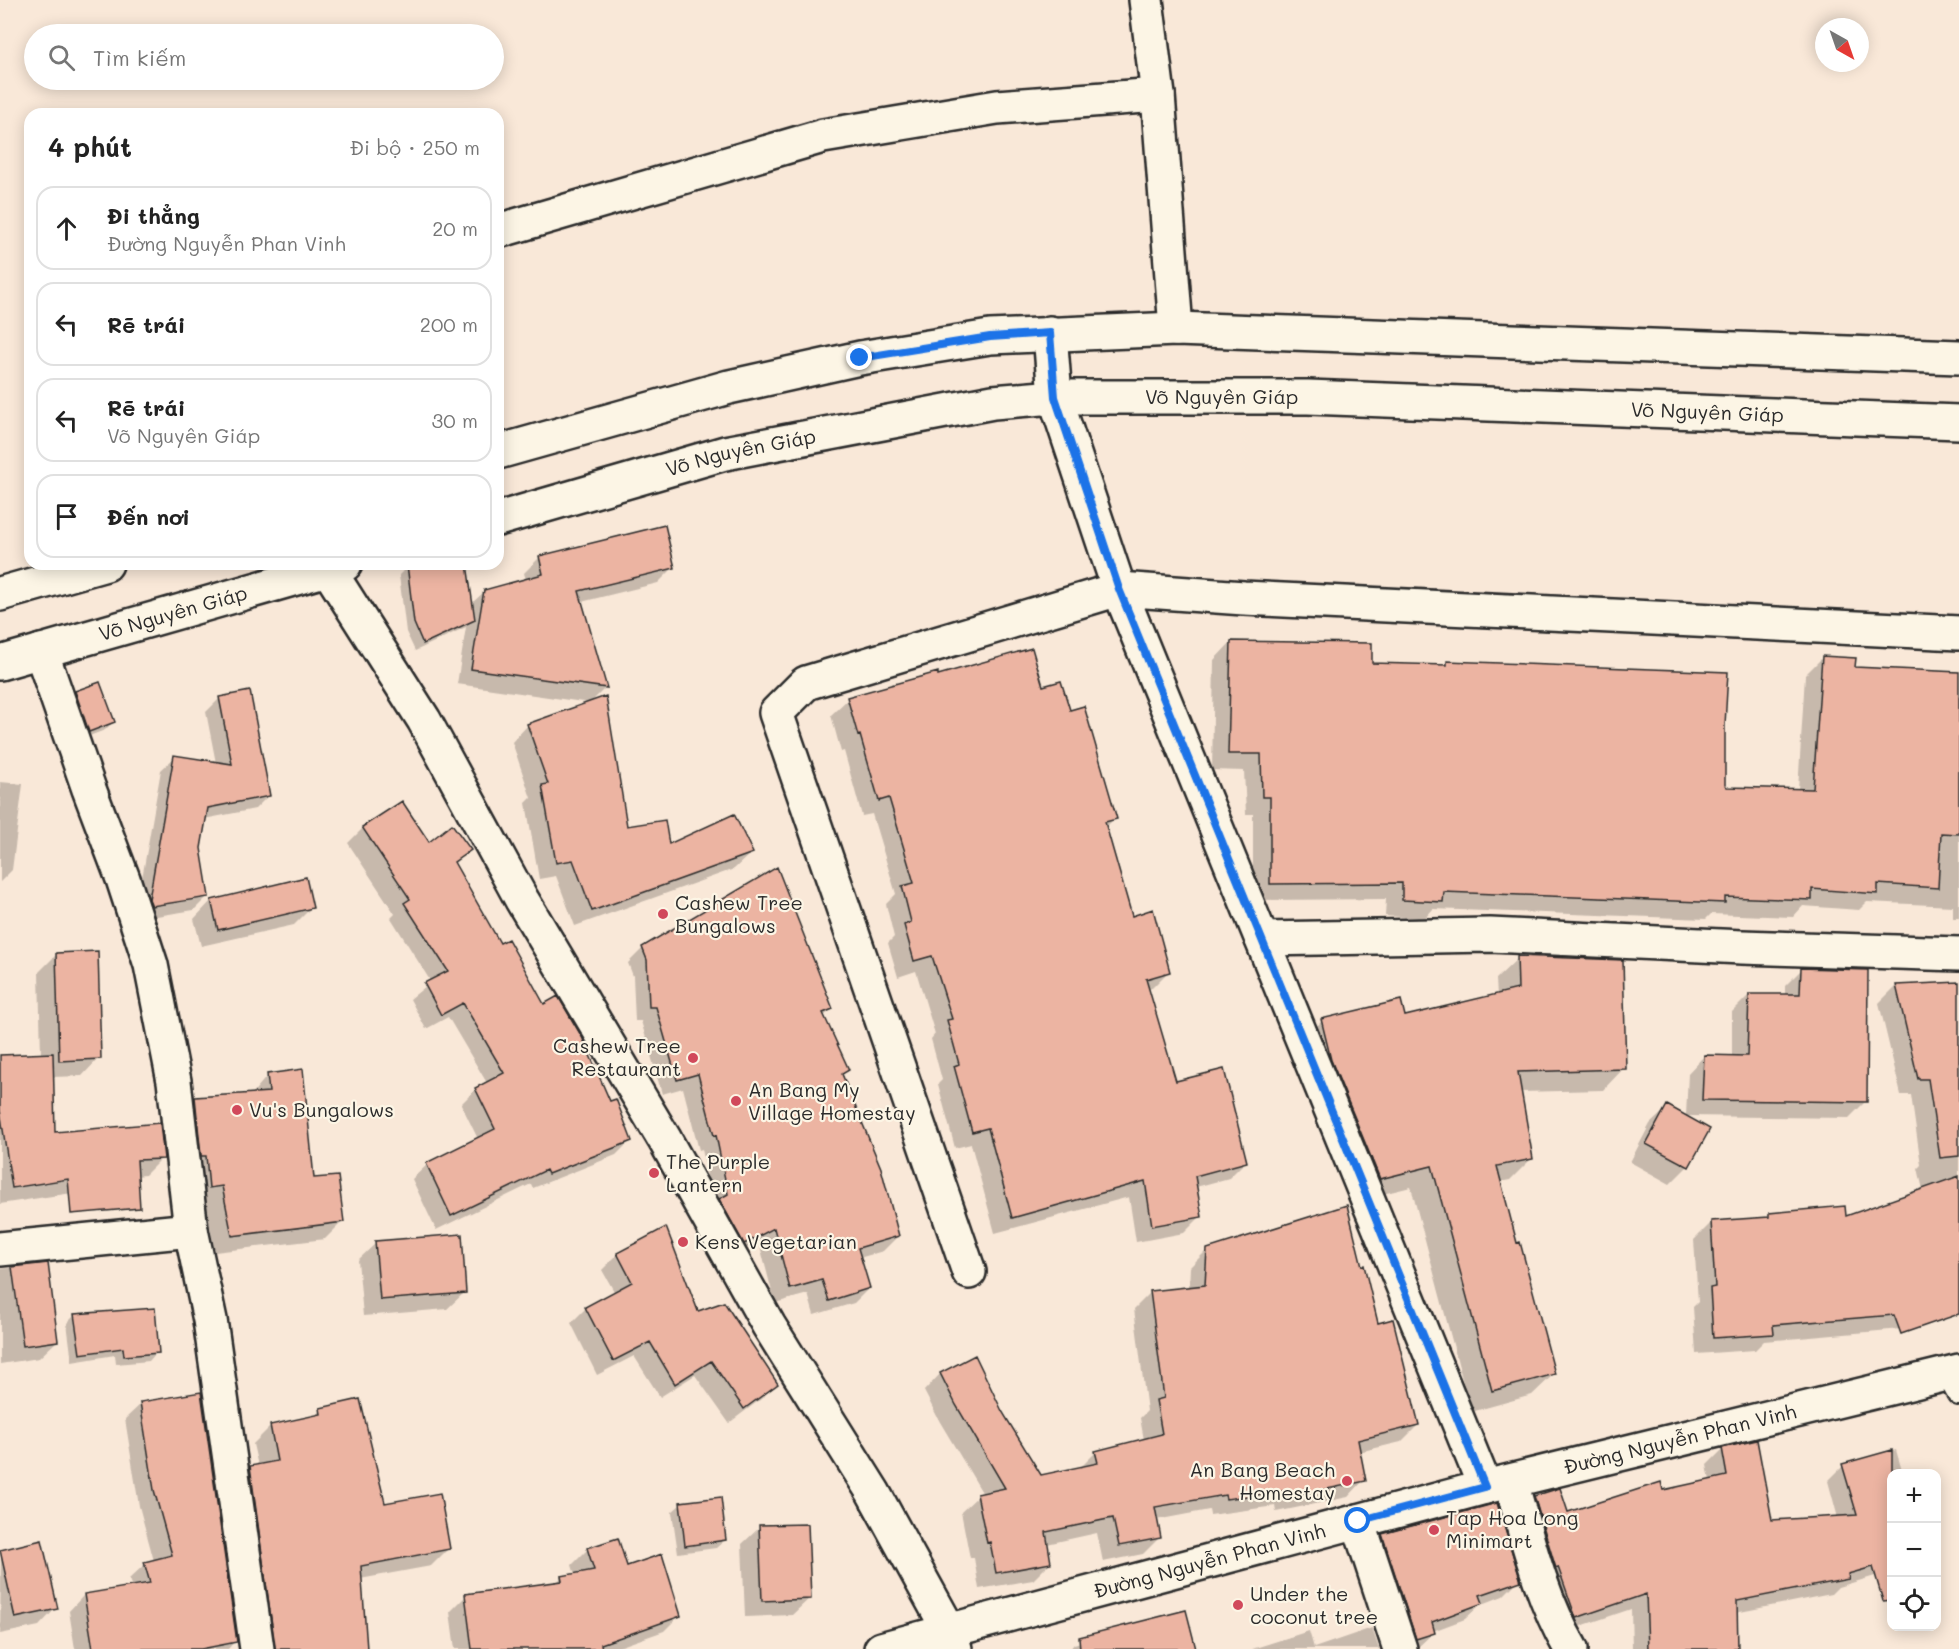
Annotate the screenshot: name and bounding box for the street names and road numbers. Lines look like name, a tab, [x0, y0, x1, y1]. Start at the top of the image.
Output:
street label: Võ Nguyên Giáp	[1145, 383, 1298, 409]
street label: Võ Nguyên Giáp	[1630, 395, 1784, 427]
street label: Võ Nguyên Giáp	[662, 422, 818, 482]
street label: Võ Nguyên Giáp	[95, 579, 250, 646]
street label: Đường Nguyễn Phan Vinh	[1561, 1397, 1799, 1479]
street label: Đường Nguyễn Phan Vinh	[1090, 1516, 1328, 1603]

